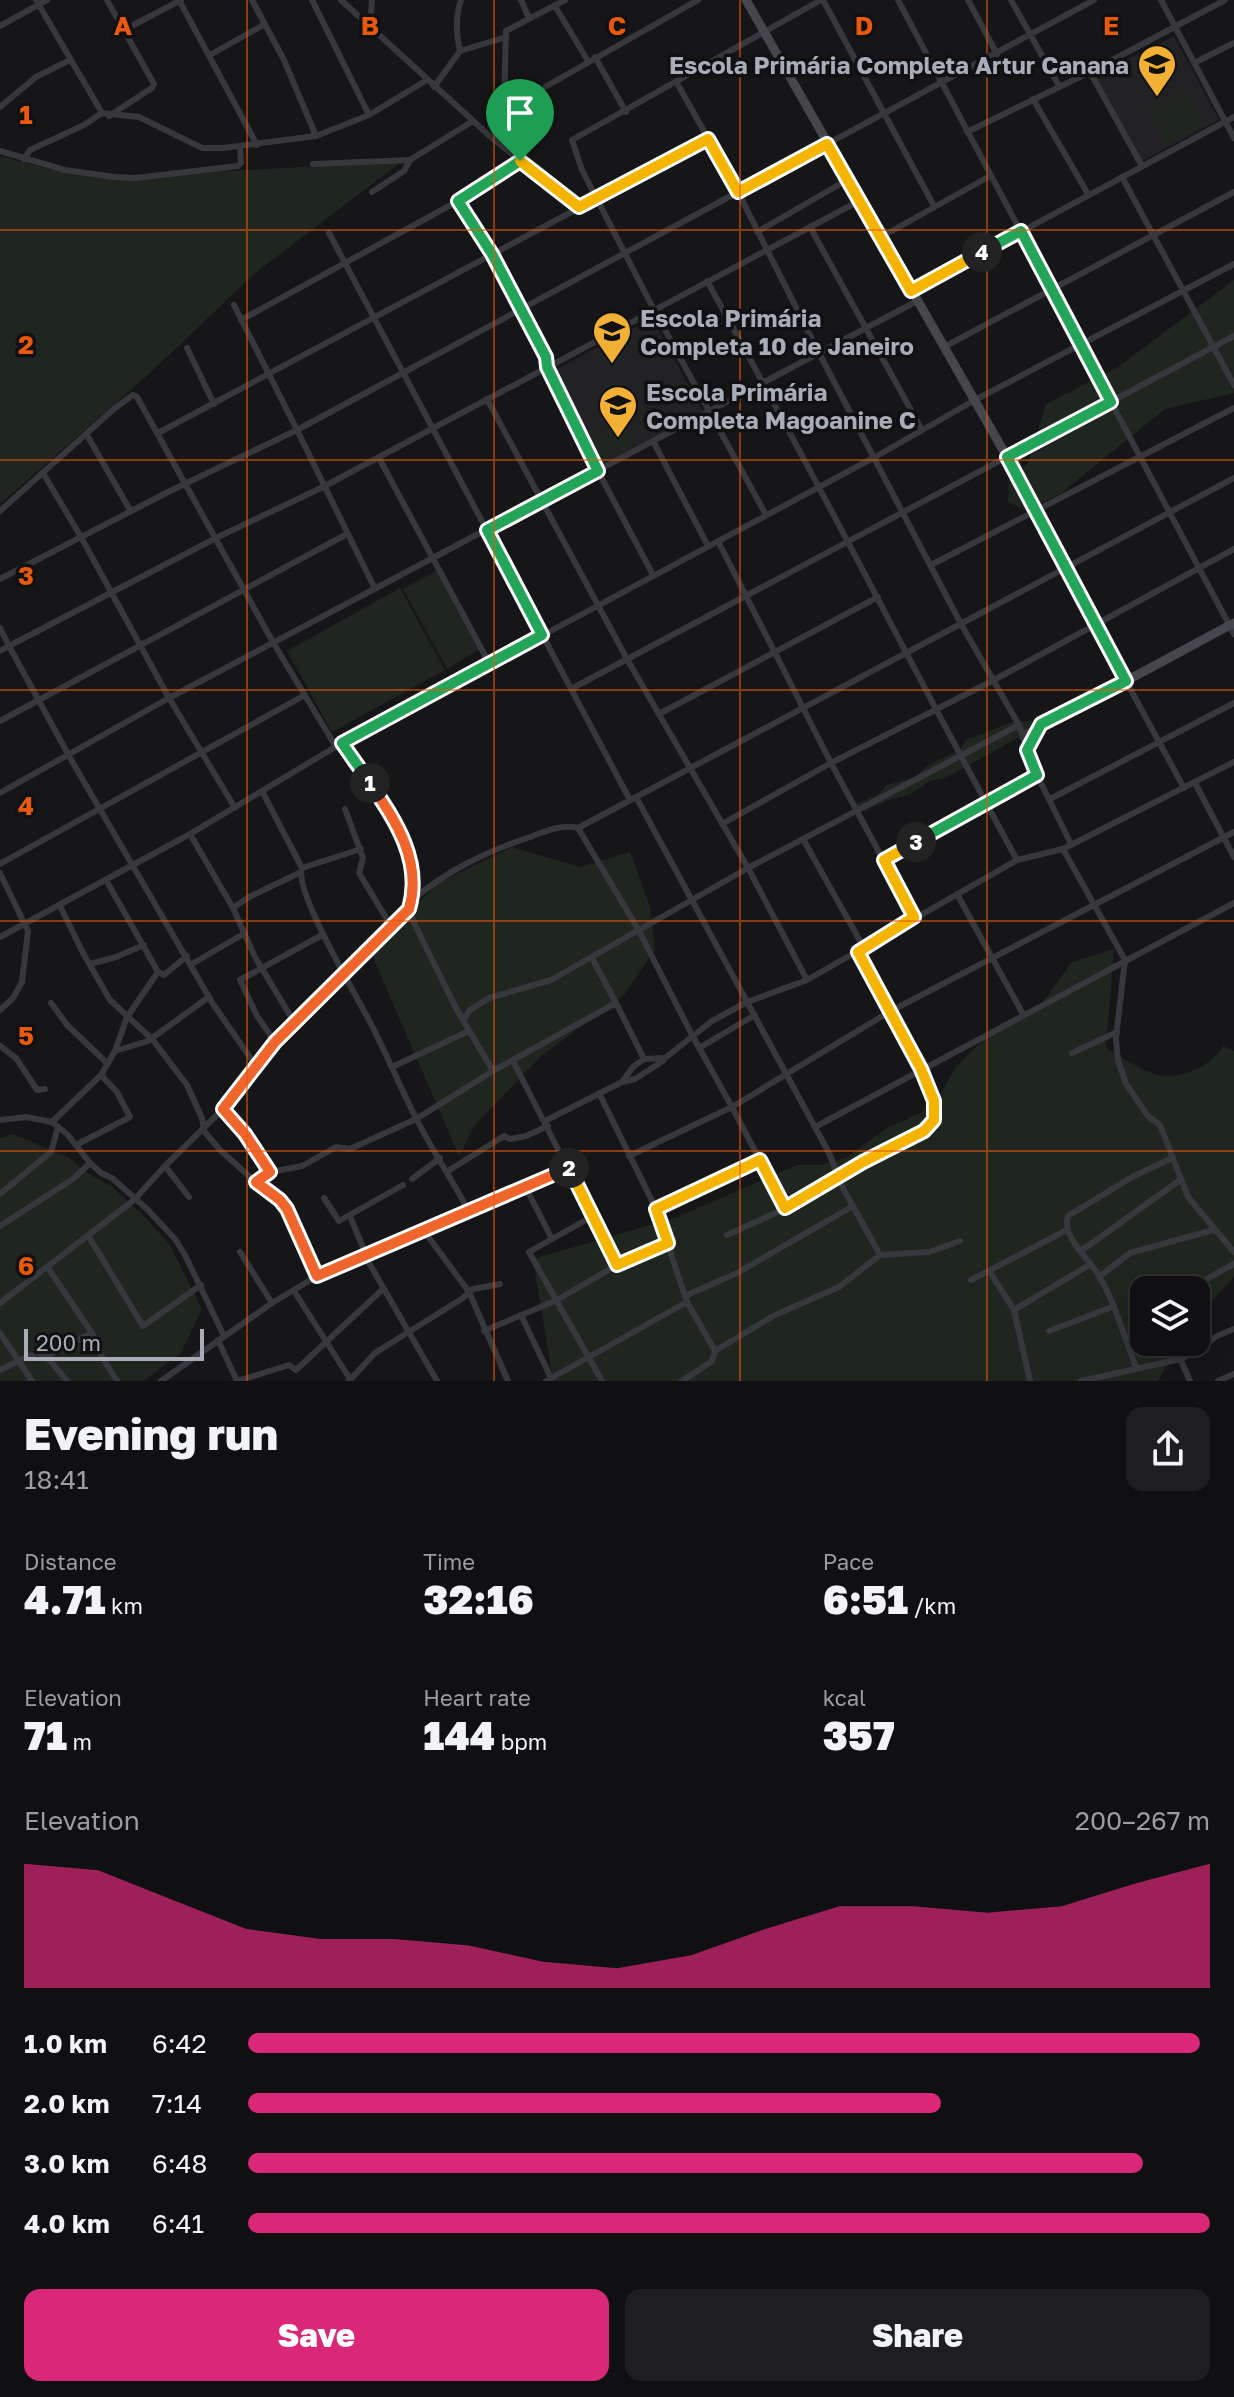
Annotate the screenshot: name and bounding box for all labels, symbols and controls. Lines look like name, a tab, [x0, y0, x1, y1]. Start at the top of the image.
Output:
text: A	[114, 10, 133, 41]
text: B	[361, 10, 379, 41]
text: C	[608, 10, 626, 41]
text: D	[855, 10, 873, 41]
text: E	[1103, 10, 1119, 41]
school or university icon: Escola Primária Completa Artur Canana	[1136, 43, 1178, 98]
place label: Escola Primária Completa Artur Canana	[669, 50, 1129, 79]
pin	[486, 79, 554, 161]
icon: arrive	[498, 91, 542, 135]
text: 1	[19, 99, 33, 130]
pin: 4	[962, 232, 1002, 272]
text: 4	[975, 238, 989, 265]
place label: Escola Primária Completa 10 de Janeiro	[640, 303, 914, 360]
school or university icon: Escola Primária Completa 10 de Janeiro	[591, 310, 633, 365]
text: 2	[18, 329, 34, 360]
place label: Escola Primária Completa Magoanine C	[646, 377, 916, 434]
school or university icon: Escola Primária Completa Magoanine C	[597, 384, 639, 439]
text: 3	[18, 560, 34, 591]
pin: 1	[350, 763, 390, 803]
text: 1	[364, 769, 376, 796]
text: 4	[18, 790, 34, 821]
pin: 3	[896, 822, 936, 862]
text: 3	[909, 828, 923, 855]
text: 5	[18, 1020, 34, 1051]
pin: 2	[549, 1148, 589, 1188]
text: 2	[562, 1154, 576, 1181]
text: 6	[18, 1250, 34, 1281]
map controls	[1130, 1276, 1210, 1356]
button: layers	[1130, 1276, 1210, 1356]
scale bar	[24, 1325, 204, 1361]
text: 200 m	[36, 1329, 101, 1356]
text: Evening run	[24, 1407, 278, 1460]
button: share	[1126, 1407, 1210, 1491]
text: 18:41	[24, 1464, 89, 1495]
text: Distance	[24, 1548, 116, 1575]
text: Time	[423, 1548, 475, 1575]
text: Pace	[823, 1548, 874, 1575]
text: 4.71	[24, 1575, 106, 1623]
text: 32:16	[423, 1575, 534, 1623]
text: 6:51	[823, 1575, 908, 1623]
text: km	[106, 1592, 143, 1619]
text: /km	[908, 1592, 956, 1619]
text: Elevation	[24, 1684, 122, 1711]
text: Heart rate	[423, 1684, 531, 1711]
text: kcal	[823, 1684, 866, 1711]
text: 71	[24, 1711, 67, 1759]
text: 144	[423, 1711, 495, 1759]
text: 357	[823, 1711, 895, 1759]
text: m	[67, 1728, 92, 1755]
text: bpm	[495, 1728, 547, 1755]
text: Elevation	[24, 1805, 140, 1836]
text: 200–267 m	[1075, 1805, 1210, 1836]
text: 1.0 km	[24, 2028, 107, 2059]
text: 6:42	[152, 2028, 206, 2059]
text: 2.0 km	[24, 2088, 109, 2119]
text: 7:14	[152, 2088, 202, 2119]
text: 3.0 km	[24, 2148, 109, 2179]
text: 6:48	[152, 2148, 207, 2179]
text: 4.0 km	[24, 2208, 110, 2239]
text: 6:41	[152, 2208, 204, 2239]
button: Save	[24, 2289, 609, 2381]
button: Share	[625, 2289, 1210, 2381]

